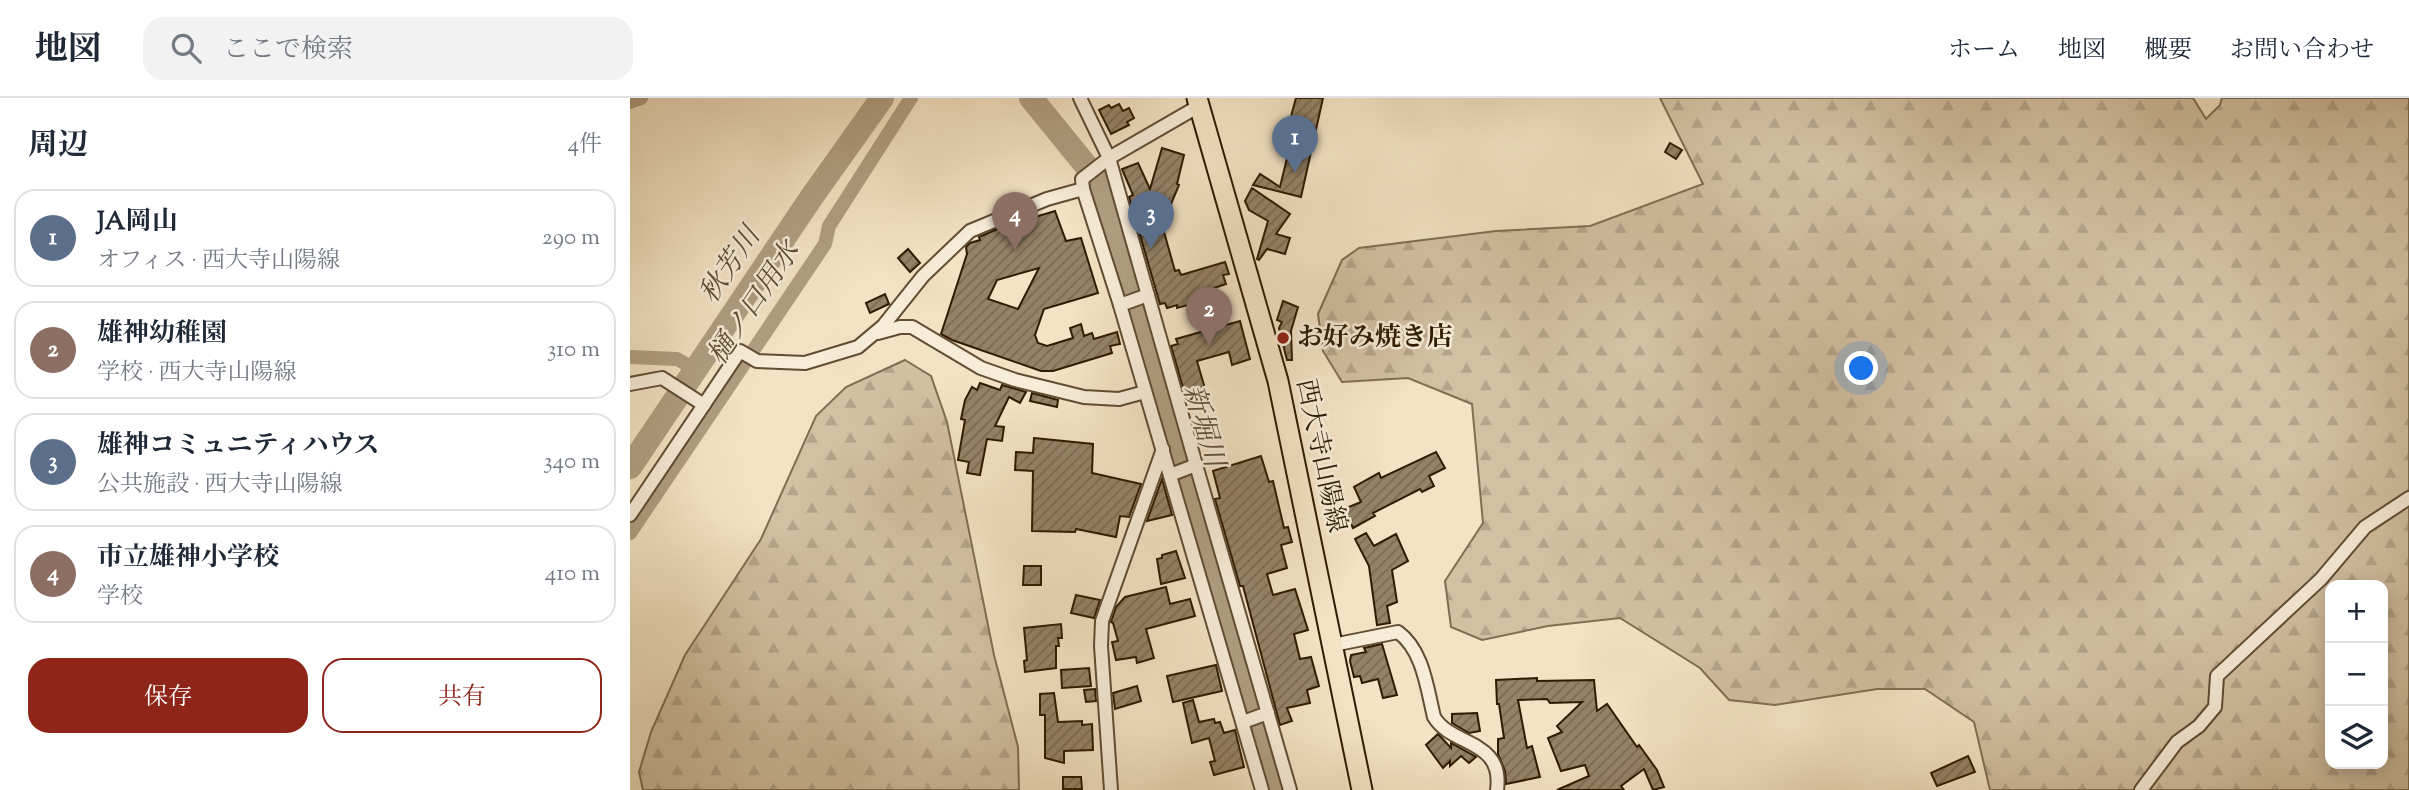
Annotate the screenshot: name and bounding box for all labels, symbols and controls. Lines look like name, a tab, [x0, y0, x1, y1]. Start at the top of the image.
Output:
search box	[143, 17, 633, 80]
text: 地図	[35, 27, 101, 75]
icon: search	[167, 29, 205, 67]
text: ここで検索	[223, 32, 353, 69]
text: ホーム	[1948, 34, 2020, 68]
text: 地図	[2058, 34, 2106, 68]
text: 概要	[2144, 34, 2192, 68]
text: お問い合わせ	[2230, 34, 2374, 68]
pin: 1	[1272, 115, 1318, 173]
text: 周辺	[28, 125, 88, 168]
text: 4件	[567, 129, 602, 162]
pin: 3	[1128, 191, 1174, 249]
pin: 4	[992, 192, 1038, 250]
text: JA岡山	[97, 204, 178, 241]
water label: 秋芳川	[691, 218, 773, 312]
text: 1	[49, 222, 57, 255]
text: 290 m	[542, 222, 600, 255]
water label: 樋ノ口用水	[699, 232, 812, 373]
text: オフィス · 西大寺山陽線	[97, 245, 340, 278]
pin: 2	[1186, 287, 1232, 345]
text: 雄神幼稚園	[97, 316, 227, 353]
place label: お好み焼き店	[1297, 320, 1453, 357]
marker: お好み焼き店	[1275, 330, 1291, 346]
text: 2	[48, 334, 58, 367]
text: 310 m	[547, 334, 600, 367]
your location	[1844, 351, 1878, 385]
text: 学校 · 西大寺山陽線	[97, 357, 297, 390]
street label: 西大寺山陽線	[1286, 376, 1354, 536]
water label: 新堀川	[1171, 380, 1234, 475]
text: 雄神コミュニティハウス	[97, 428, 380, 465]
text: 3	[48, 446, 58, 479]
text: 340 m	[543, 446, 600, 479]
text: 公共施設 · 西大寺山陽線	[97, 469, 343, 502]
text: 市立雄神小学校	[97, 540, 279, 577]
text: 4	[47, 558, 59, 591]
text: 410 m	[545, 558, 600, 591]
map controls	[2325, 580, 2388, 769]
button: +	[2325, 580, 2388, 643]
text: 学校	[97, 581, 143, 614]
button: −	[2325, 643, 2388, 706]
button: 保存	[28, 658, 308, 733]
button: 共有	[322, 658, 602, 733]
button: layers	[2325, 706, 2388, 769]

